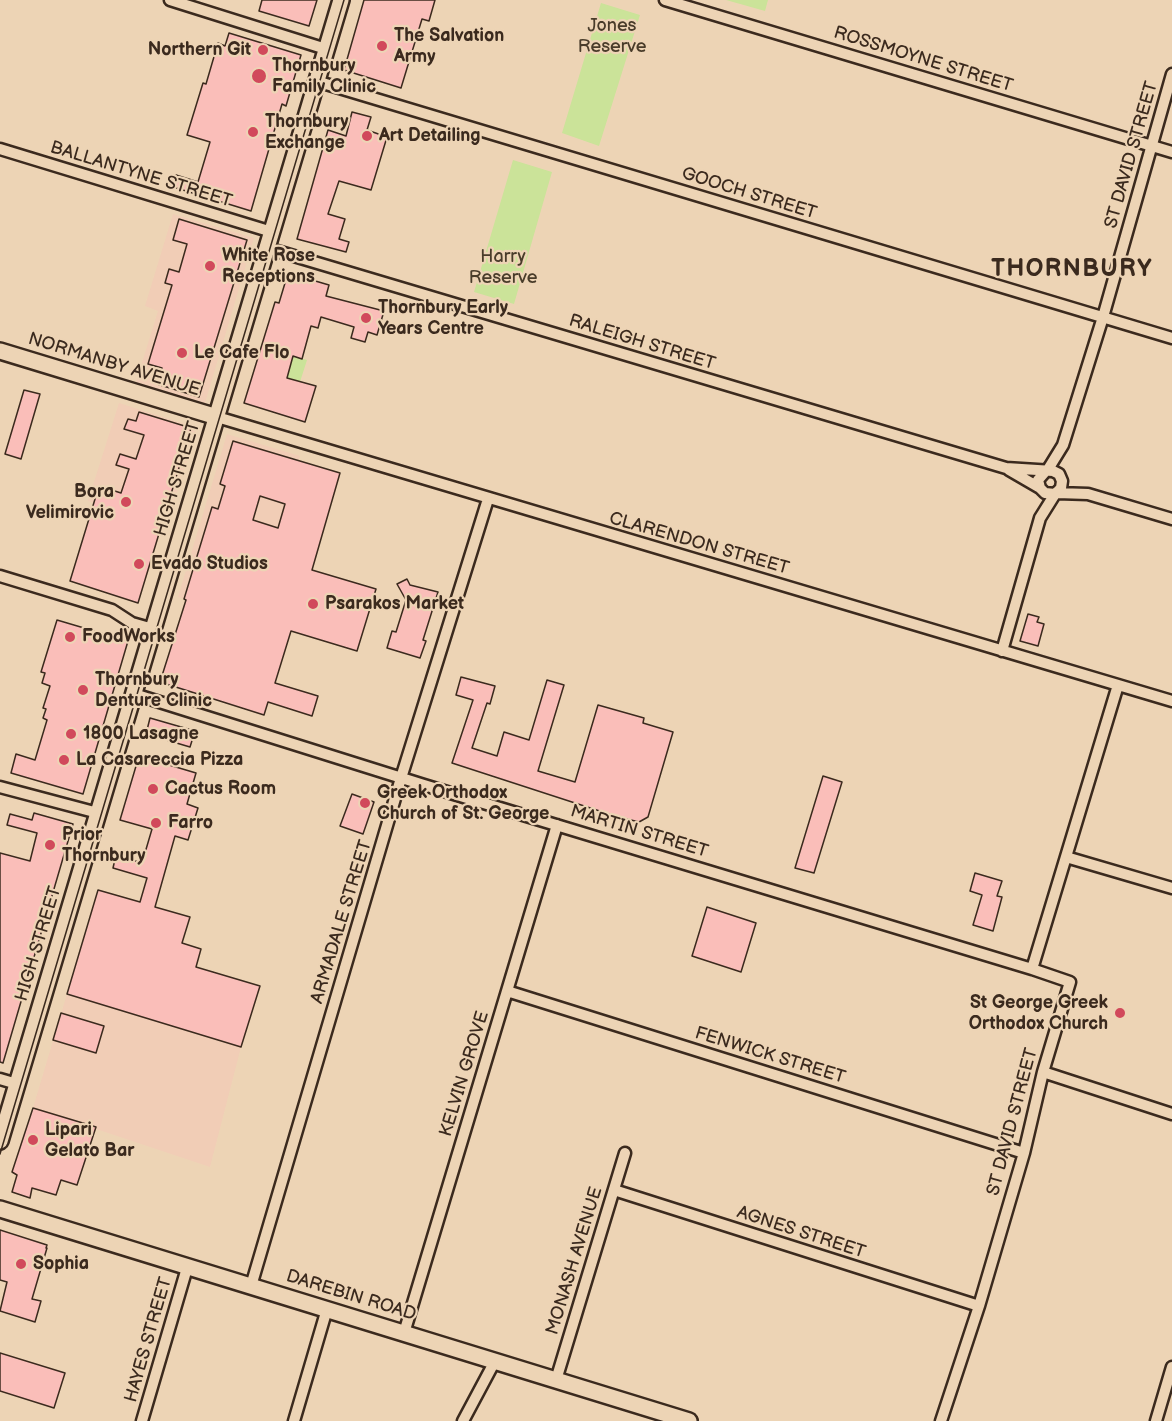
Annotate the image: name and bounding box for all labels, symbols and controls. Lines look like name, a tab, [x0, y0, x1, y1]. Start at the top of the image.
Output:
park label: Jones Reserve	[578, 15, 646, 57]
street label: ROSSMOYNE STREET	[831, 22, 1015, 98]
place label: The Salvation Army	[394, 25, 504, 68]
place label: Northern Git	[148, 39, 251, 61]
marker: The Salvation Army	[375, 39, 389, 53]
marker: Northern Git	[256, 43, 270, 57]
place label: Thornbury Family Clinic	[272, 55, 376, 98]
marker: Thornbury Family Clinic	[250, 67, 268, 85]
street label: ST DAVID STREET	[1101, 79, 1163, 231]
place label: Thornbury Exchange	[265, 111, 348, 154]
marker: Thornbury Exchange	[246, 125, 260, 139]
place label: Art Detailing	[379, 125, 481, 147]
marker: Art Detailing	[360, 129, 374, 143]
street label: BALLANTYNE STREET	[48, 137, 234, 213]
street label: GOOCH STREET	[679, 163, 819, 225]
place label: White Rose Receptions	[222, 245, 315, 288]
park label: Harry Reserve	[469, 246, 537, 288]
district label: THORNBURY	[991, 256, 1153, 284]
marker: White Rose Receptions	[203, 259, 217, 273]
place label: Thornbury Early Years Centre	[378, 297, 508, 340]
street label: RALEIGH STREET	[566, 310, 718, 376]
marker: Thornbury Early Years Centre	[359, 311, 373, 325]
street label: NORMANBY AVENUE	[25, 329, 203, 401]
place label: Le Cafe Flo	[194, 342, 289, 364]
marker: Le Cafe Flo	[175, 346, 189, 360]
street label: HIGH STREET	[150, 419, 206, 539]
place label: Bora Velimirovic	[26, 481, 114, 524]
marker: Bora Velimirovic	[119, 495, 133, 509]
street label: CLARENDON STREET	[607, 508, 791, 580]
place label: Evado Studios	[151, 553, 268, 575]
marker: Evado Studios	[132, 557, 146, 571]
place label: Psarakos Market	[325, 593, 464, 615]
marker: Psarakos Market	[306, 597, 320, 611]
place label: FoodWorks	[82, 626, 175, 648]
marker: FoodWorks	[63, 630, 77, 644]
place label: Thornbury Denture Clinic	[95, 669, 212, 712]
marker: Thornbury Denture Clinic	[76, 683, 90, 697]
place label: 1800 Lasagne	[83, 723, 199, 745]
marker: 1800 Lasagne	[64, 727, 78, 741]
place label: La Casareccia Pizza	[76, 749, 243, 771]
marker: La Casareccia Pizza	[57, 753, 71, 767]
place label: Cactus Room	[165, 778, 276, 800]
marker: Cactus Room	[146, 782, 160, 796]
place label: Greek Orthodox Church of St. George	[377, 782, 549, 824]
marker: Greek Orthodox Church of St. George	[358, 796, 372, 810]
street label: MARTIN STREET	[568, 801, 710, 863]
place label: Farro	[168, 812, 213, 834]
marker: Farro	[149, 816, 163, 830]
place label: Prior Thornbury	[62, 824, 145, 866]
marker: Prior Thornbury	[43, 838, 57, 852]
street label: ARMADALE STREET	[307, 838, 377, 1006]
street label: HIGH STREET	[11, 884, 67, 1004]
place label: St George Greek Orthodox Church	[969, 992, 1108, 1034]
marker: St George Greek Orthodox Church	[1113, 1006, 1127, 1020]
street label: KELVIN GROVE	[436, 1009, 494, 1139]
street label: FENWICK STREET	[692, 1023, 848, 1089]
street label: ST DAVID STREET	[983, 1046, 1043, 1198]
place label: Lipari Gelato Bar	[45, 1119, 134, 1162]
marker: Lipari Gelato Bar	[26, 1133, 40, 1147]
street label: MONASH AVENUE	[542, 1184, 608, 1338]
street label: AGNES STREET	[734, 1202, 868, 1264]
place label: Sophia	[33, 1253, 89, 1275]
marker: Sophia	[14, 1257, 28, 1271]
street label: DAREBIN ROAD	[283, 1266, 419, 1326]
street label: HAYES STREET	[121, 1275, 177, 1405]

